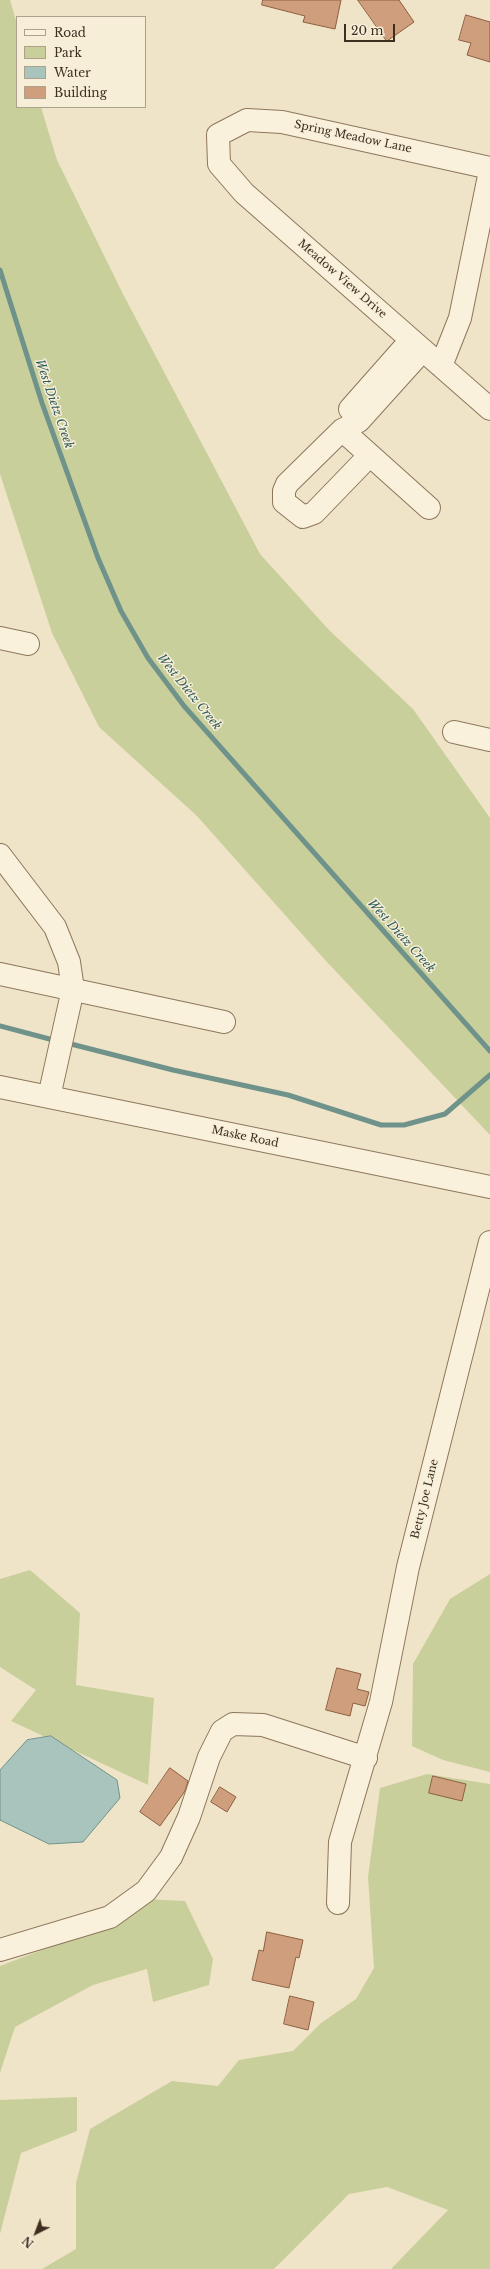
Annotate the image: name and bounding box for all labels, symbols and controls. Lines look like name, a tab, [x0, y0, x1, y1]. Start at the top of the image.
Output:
legend	[16, 16, 146, 108]
scale bar	[346, 16, 397, 42]
text: 20 m	[351, 23, 383, 38]
text: Road	[54, 25, 86, 40]
text: Park	[54, 45, 82, 60]
text: Water	[54, 65, 91, 80]
text: Building	[54, 85, 107, 100]
street label: Spring Meadow Lane	[293, 118, 413, 156]
street label: Meadow View Drive	[295, 237, 389, 321]
water label: West Dietz Creek	[32, 357, 76, 451]
water label: West Dietz Creek	[154, 651, 224, 733]
water label: West Dietz Creek	[364, 896, 438, 976]
street label: Maske Road	[210, 1123, 280, 1151]
street label: Betty Joe Lane	[409, 1458, 441, 1540]
north arrow	[16, 2213, 56, 2253]
text: N	[19, 2233, 36, 2251]

